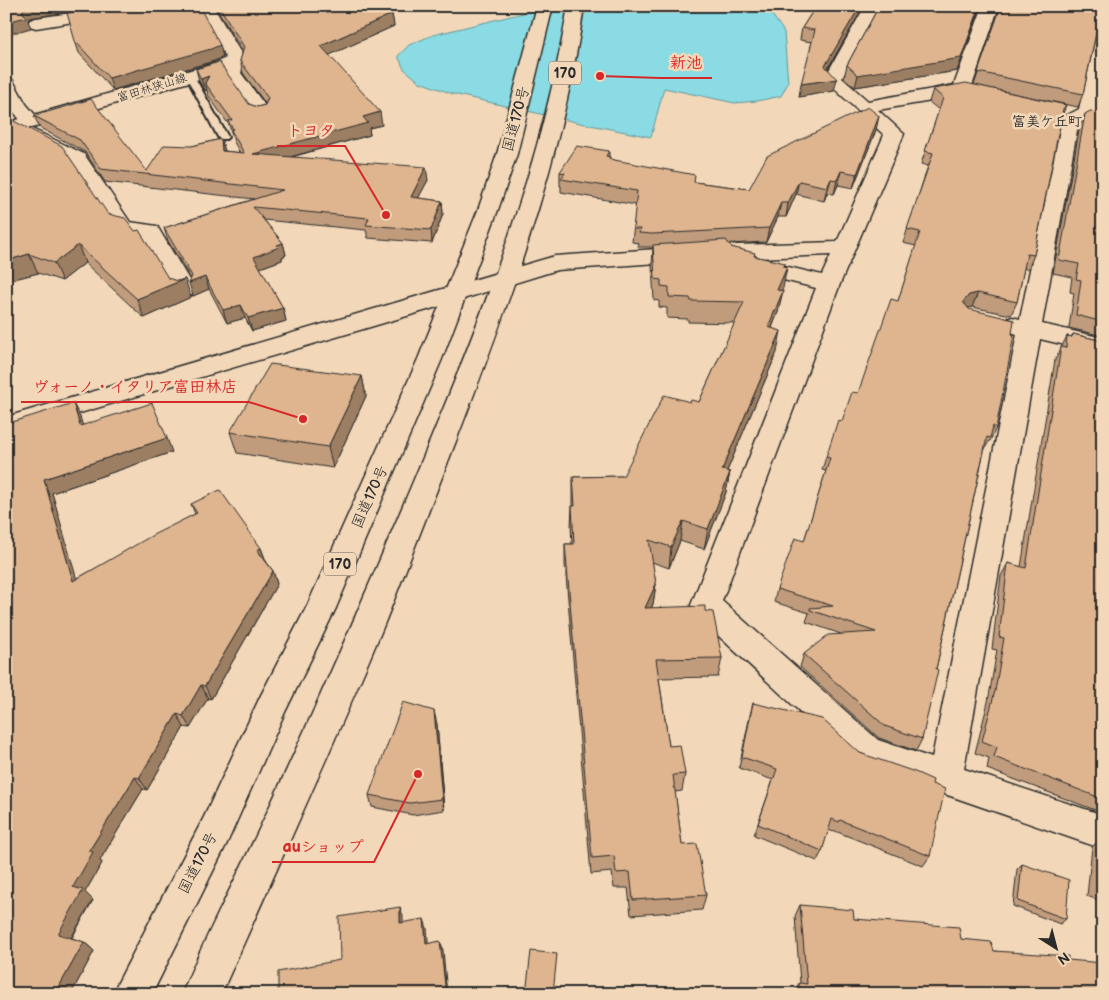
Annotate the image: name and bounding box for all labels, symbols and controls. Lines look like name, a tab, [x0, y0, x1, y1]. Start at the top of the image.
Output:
callout: 新池	[660, 47, 712, 78]
text: 新池	[670, 54, 702, 73]
road number: 170	[549, 62, 581, 84]
street label: 富田林狭山線	[115, 70, 189, 106]
street label: 国道170号	[498, 84, 534, 154]
district label: 富美ケ丘町	[1012, 113, 1082, 130]
callout: トヨタ	[277, 115, 345, 146]
text: トヨタ	[287, 122, 335, 141]
callout: ヴォーノ・イタリア富田林店	[21, 371, 249, 402]
text: ヴォーノ・イタリア富田林店	[33, 378, 237, 397]
street label: 国道170号	[348, 463, 392, 531]
road number: 170	[324, 552, 356, 576]
street label: 国道170号	[174, 829, 222, 897]
callout: auショップ	[272, 831, 374, 862]
text: auショップ	[283, 838, 363, 857]
north arrow	[1032, 922, 1082, 972]
text: N	[1054, 948, 1073, 968]

